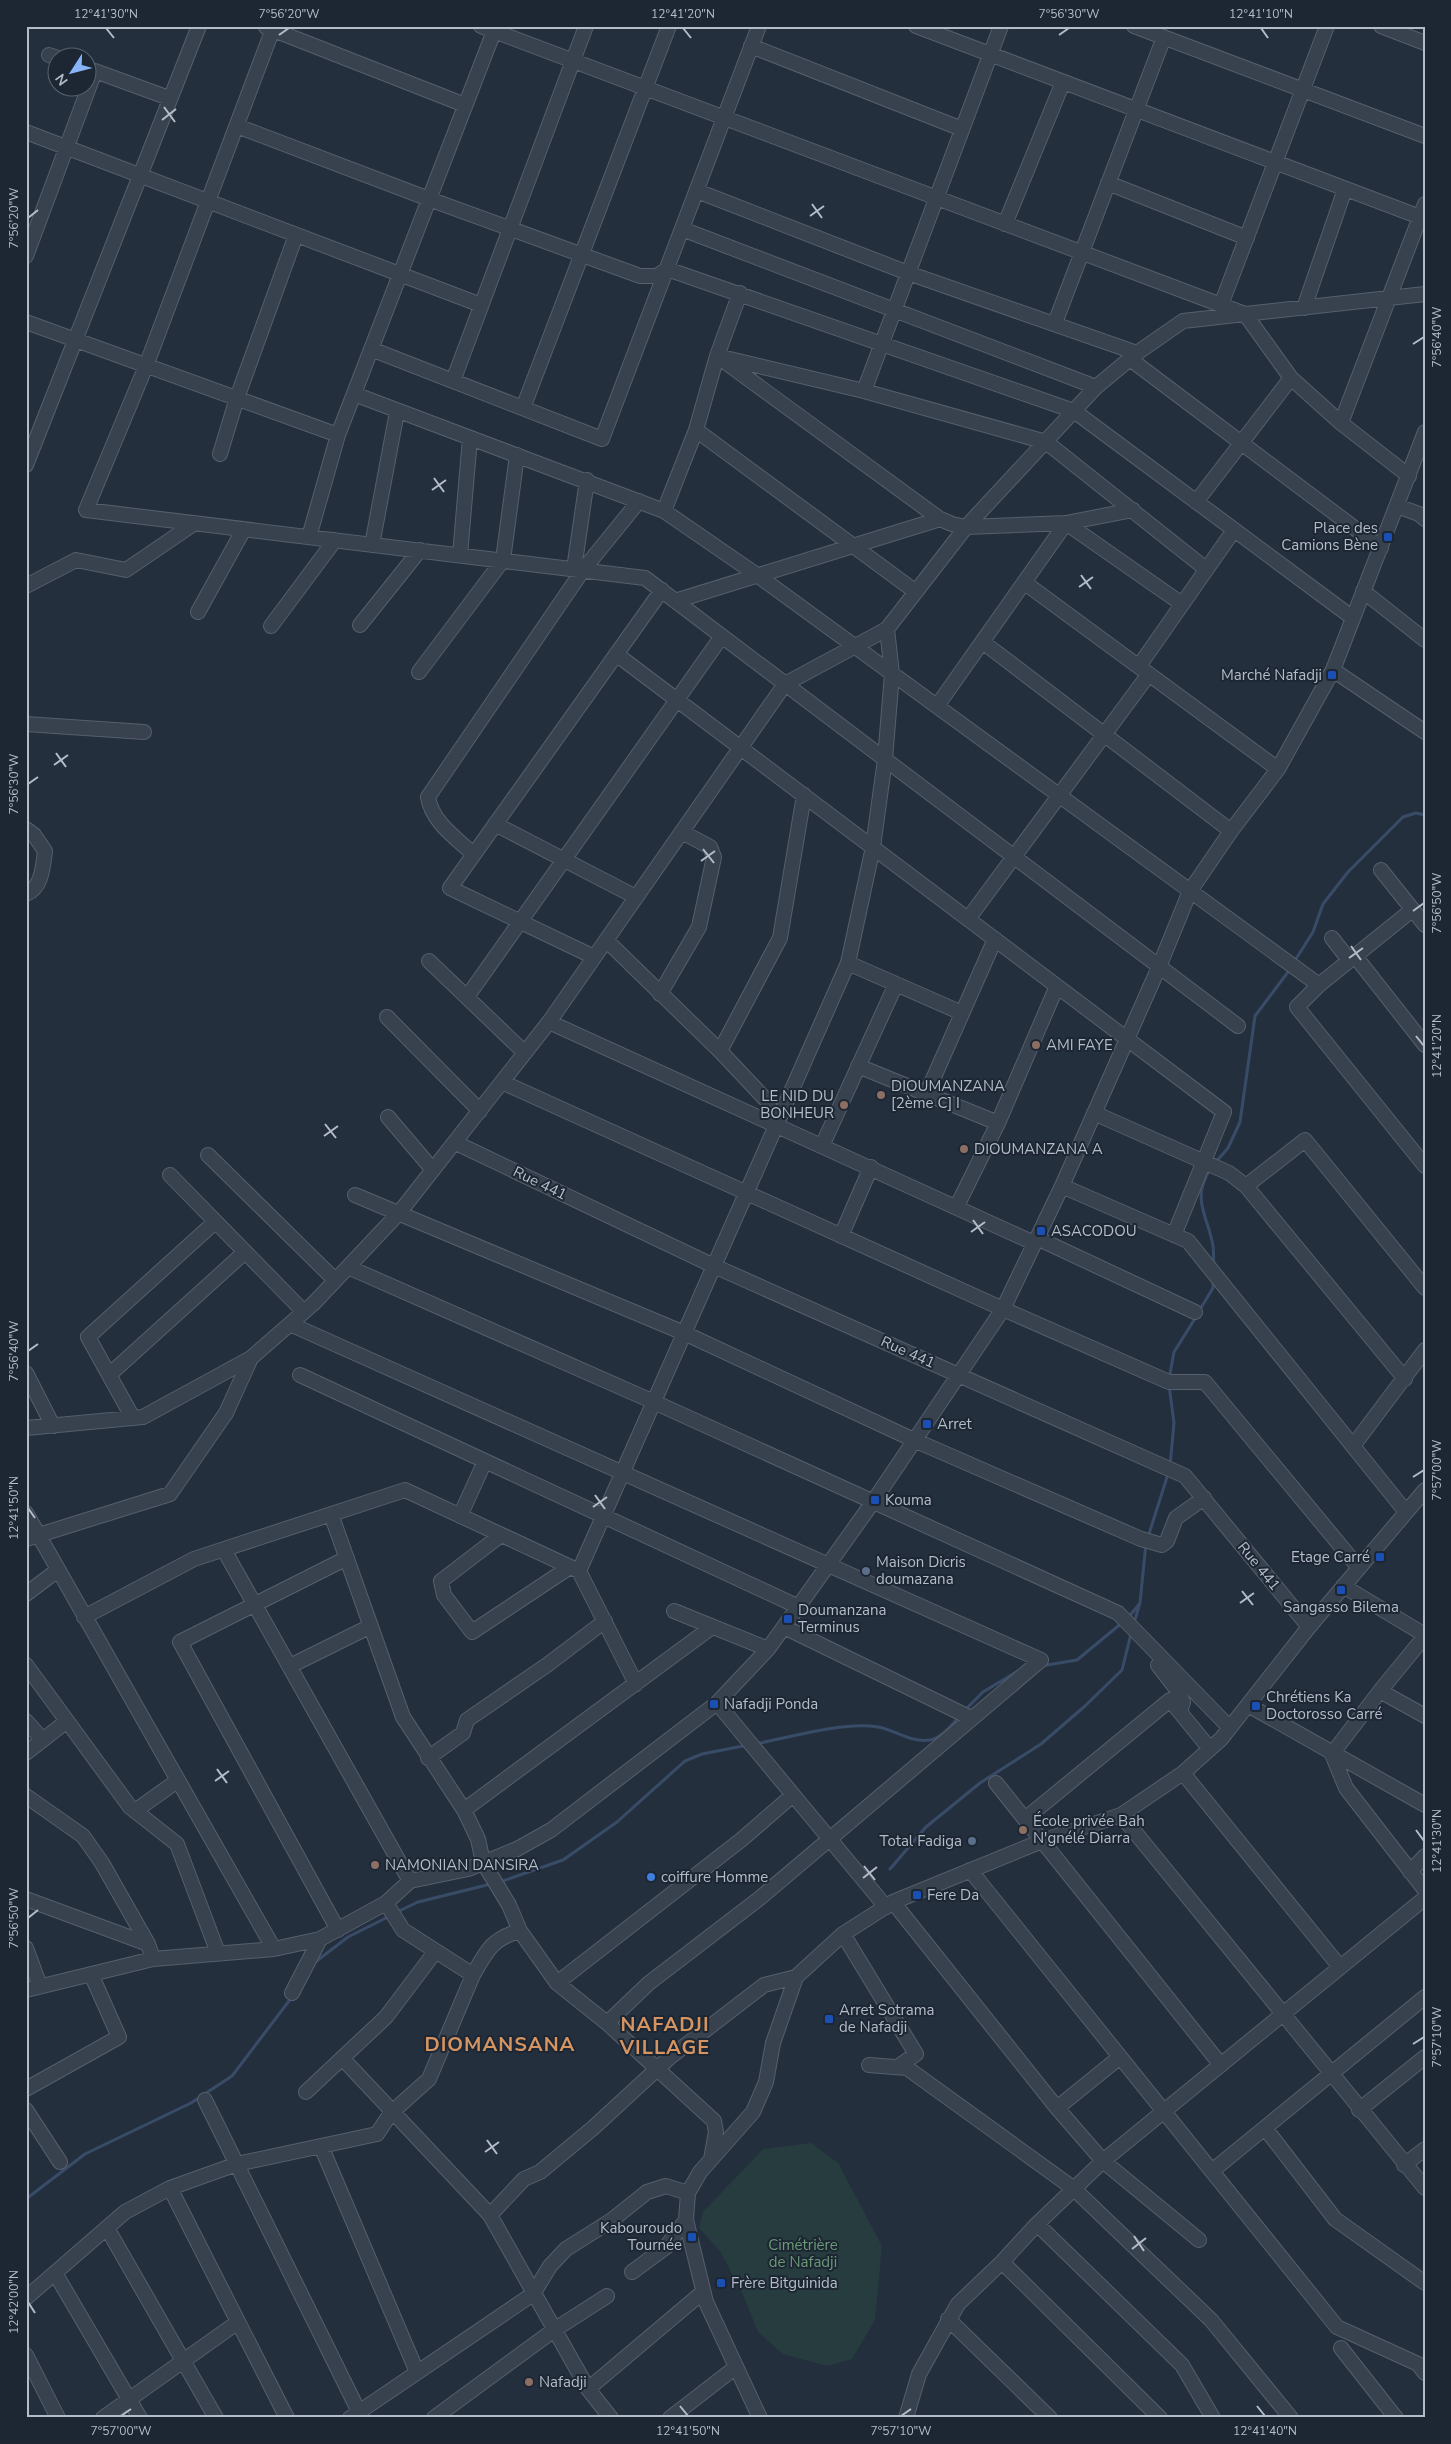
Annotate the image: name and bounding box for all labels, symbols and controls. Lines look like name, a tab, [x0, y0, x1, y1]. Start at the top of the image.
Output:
text: 12°41'30"N	[74, 6, 138, 22]
text: 7°56'20"W	[258, 6, 320, 22]
text: 12°41'20"N	[651, 6, 715, 22]
text: 7°56'30"W	[1038, 6, 1100, 22]
text: 12°41'10"N	[1229, 6, 1293, 22]
north arrow	[48, 48, 98, 98]
text: N	[51, 70, 73, 89]
text: 7°56'20"W	[6, 187, 22, 249]
text: 7°56'40"W	[1429, 306, 1445, 368]
place label: Place des Camions Bène	[1281, 518, 1378, 555]
marker: Place des Camions Bène	[1382, 531, 1394, 543]
place label: Marché Nafadji	[1221, 665, 1322, 685]
marker: Marché Nafadji	[1326, 669, 1338, 681]
text: 7°56'30"W	[6, 753, 22, 815]
text: 7°56'50"W	[1429, 872, 1445, 934]
text: 12°41'20"N	[1429, 1014, 1445, 1078]
place label: AMI FAYE	[1046, 1035, 1113, 1055]
marker: AMI FAYE	[1030, 1039, 1042, 1051]
place label: DIOUMANZANA [2ème C] I	[891, 1076, 1005, 1113]
place label: LE NID DU BONHEUR	[760, 1086, 834, 1123]
marker: DIOUMANZANA [2ème C] I	[875, 1089, 887, 1101]
marker: LE NID DU BONHEUR	[838, 1099, 850, 1111]
place label: DIOUMANZANA A	[974, 1139, 1103, 1159]
marker: DIOUMANZANA A	[958, 1143, 970, 1155]
street label: Rue 441	[510, 1161, 570, 1205]
place label: ASACODOU	[1051, 1221, 1137, 1241]
marker: ASACODOU	[1035, 1225, 1047, 1237]
text: 7°56'40"W	[6, 1320, 22, 1382]
street label: Rue 441	[878, 1331, 938, 1373]
place label: Arret	[937, 1414, 973, 1434]
marker: Arret	[921, 1418, 933, 1430]
text: 7°57'00"W	[1429, 1439, 1445, 1501]
text: 12°41'50"N	[6, 1476, 22, 1540]
place label: Kouma	[885, 1490, 932, 1510]
marker: Kouma	[869, 1494, 881, 1506]
street label: Rue 441	[1233, 1537, 1285, 1595]
place label: Etage Carré	[1291, 1547, 1370, 1567]
marker: Etage Carré	[1374, 1551, 1386, 1563]
place label: Maison Dicris doumazana	[876, 1552, 966, 1589]
marker: Maison Dicris doumazana	[860, 1565, 872, 1577]
marker: Sangasso Bilema	[1335, 1584, 1347, 1596]
place label: Sangasso Bilema	[1283, 1597, 1399, 1617]
place label: Doumanzana Terminus	[798, 1600, 887, 1637]
marker: Doumanzana Terminus	[782, 1613, 794, 1625]
place label: Chrétiens Ka Doctorosso Carré	[1266, 1687, 1383, 1724]
place label: Nafadji Ponda	[724, 1694, 818, 1714]
marker: Nafadji Ponda	[708, 1698, 720, 1710]
marker: Chrétiens Ka Doctorosso Carré	[1250, 1700, 1262, 1712]
text: 12°41'30"N	[1429, 1809, 1445, 1873]
place label: École privée Bah N'gnélé Diarra	[1033, 1811, 1145, 1848]
marker: École privée Bah N'gnélé Diarra	[1017, 1824, 1029, 1836]
place label: Total Fadiga	[880, 1831, 962, 1851]
marker: Total Fadiga	[966, 1835, 978, 1847]
place label: NAMONIAN DANSIRA	[385, 1855, 539, 1875]
marker: NAMONIAN DANSIRA	[369, 1859, 381, 1871]
place label: coiffure Homme	[661, 1867, 768, 1887]
marker: coiffure Homme	[645, 1871, 657, 1883]
place label: Fere Da	[927, 1885, 979, 1905]
text: 7°56'50"W	[6, 1887, 22, 1949]
marker: Fere Da	[911, 1889, 923, 1901]
place label: Arret Sotrama de Nafadji	[839, 2000, 934, 2037]
text: 7°57'10"W	[1429, 2006, 1445, 2068]
district label: NAFADJI VILLAGE	[619, 2011, 710, 2061]
marker: Arret Sotrama de Nafadji	[823, 2013, 835, 2025]
district label: DIOMANSANA	[425, 2031, 576, 2058]
place label: Kabouroudo Tournée	[600, 2218, 682, 2255]
marker: Kabouroudo Tournée	[686, 2231, 698, 2243]
park label: Cimétrière de Nafadji	[768, 2235, 838, 2272]
text: 12°42'00"N	[6, 2270, 22, 2334]
place label: Frère Bitguinida	[731, 2273, 838, 2293]
marker: Frère Bitguinida	[715, 2277, 727, 2289]
place label: Nafadji	[539, 2372, 587, 2392]
marker: Nafadji	[523, 2376, 535, 2388]
text: 7°57'00"W	[90, 2423, 152, 2439]
text: 12°41'50"N	[656, 2423, 720, 2439]
text: 7°57'10"W	[870, 2423, 932, 2439]
text: 12°41'40"N	[1233, 2423, 1297, 2439]

